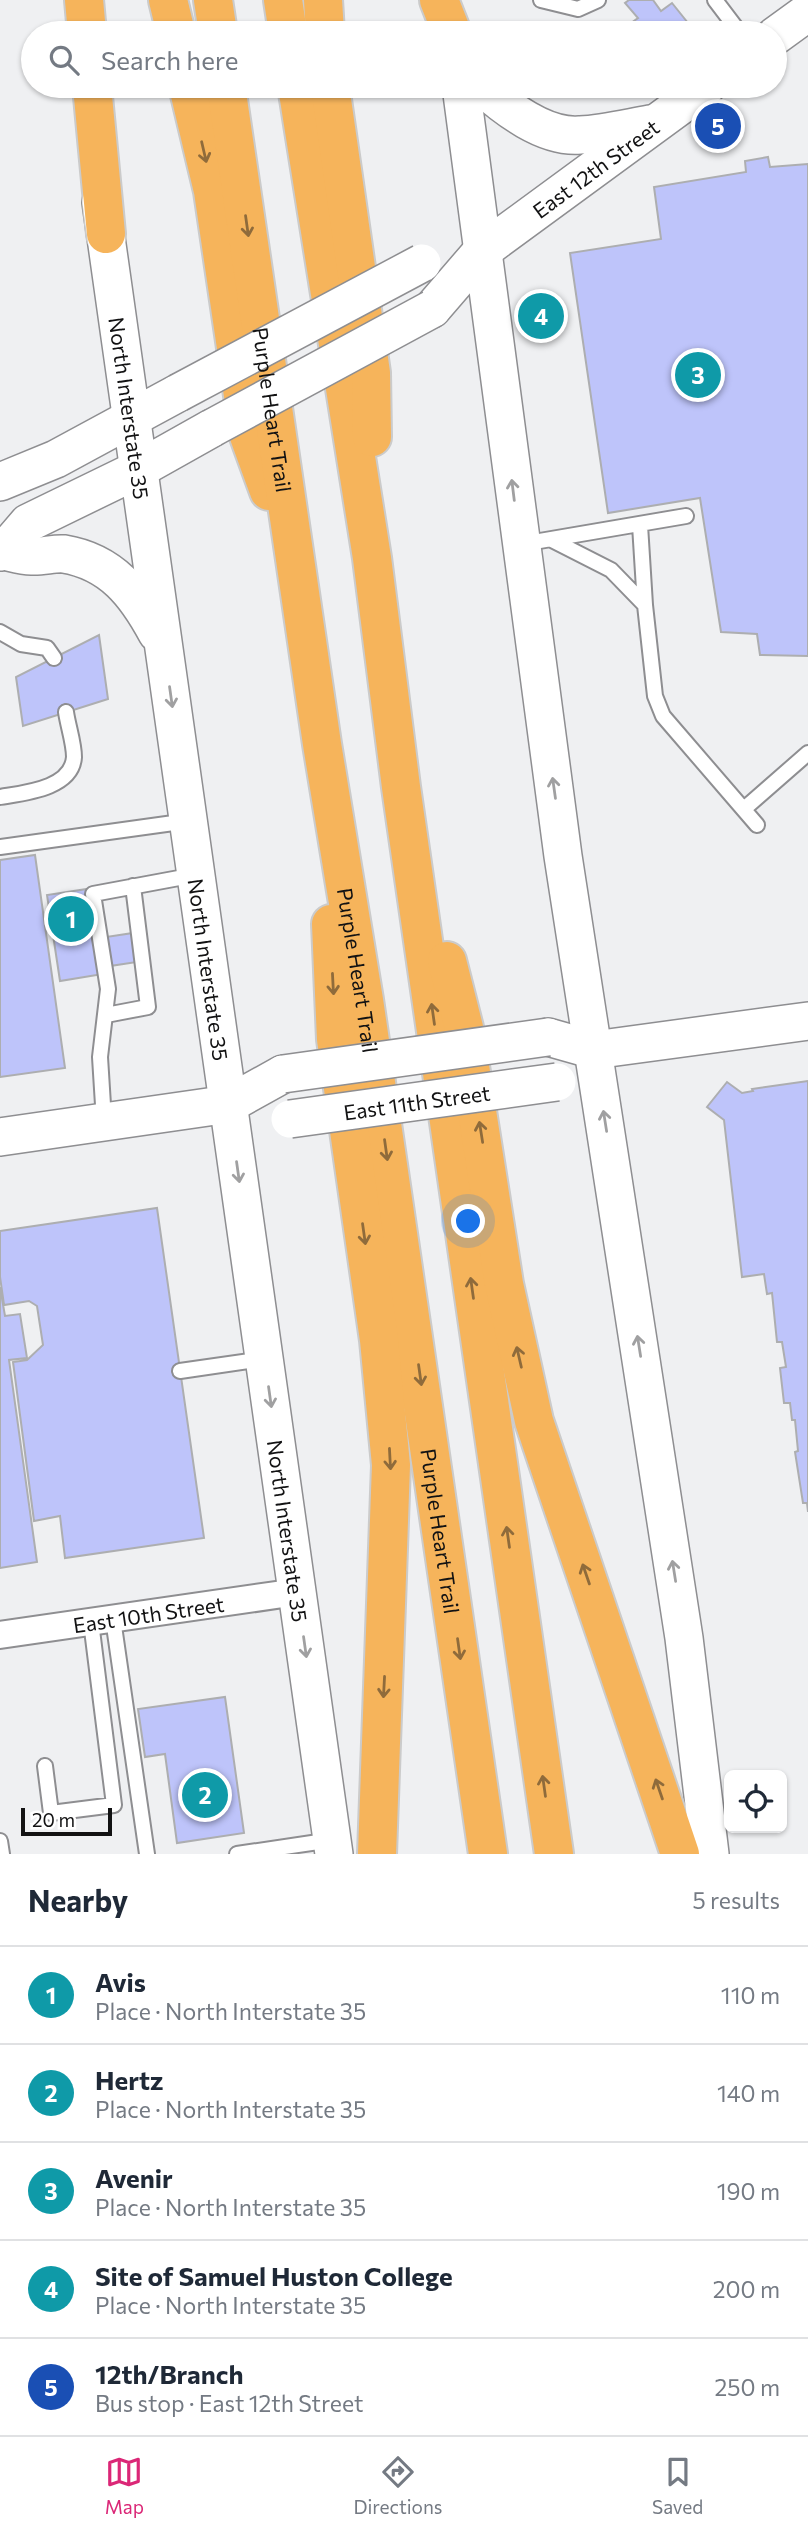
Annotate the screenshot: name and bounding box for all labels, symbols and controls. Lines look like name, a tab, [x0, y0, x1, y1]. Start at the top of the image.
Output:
search box	[21, 21, 787, 98]
icon: search	[45, 41, 83, 79]
text: Search here	[101, 44, 239, 75]
pin: 5	[695, 100, 741, 152]
street label: East 12th Street	[527, 113, 663, 222]
one-way arrow	[198, 140, 211, 163]
one-way arrow	[240, 214, 253, 237]
pin: 4	[518, 290, 564, 342]
street label: North Interstate 35	[105, 315, 155, 501]
street label: Purple Heart Trail	[249, 325, 298, 494]
pin: 3	[675, 349, 721, 401]
one-way arrow	[507, 479, 520, 502]
one-way arrow	[165, 686, 178, 708]
one-way arrow	[548, 777, 561, 800]
street label: North Interstate 35	[184, 877, 234, 1062]
street label: Purple Heart Trail	[333, 886, 384, 1054]
pin: 1	[48, 893, 94, 945]
one-way arrow	[327, 972, 340, 995]
one-way arrow	[426, 1003, 439, 1026]
street label: East 11th Street	[342, 1079, 492, 1124]
one-way arrow	[598, 1110, 611, 1133]
one-way arrow	[474, 1122, 487, 1144]
one-way arrow	[380, 1138, 393, 1161]
one-way arrow	[232, 1160, 245, 1183]
your location	[451, 1204, 485, 1238]
one-way arrow	[358, 1222, 371, 1244]
one-way arrow	[466, 1277, 479, 1299]
one-way arrow	[632, 1335, 645, 1358]
one-way arrow	[511, 1346, 525, 1369]
one-way arrow	[413, 1363, 426, 1386]
one-way arrow	[264, 1385, 277, 1408]
street label: North Interstate 35	[263, 1438, 314, 1624]
street label: Purple Heart Trail	[417, 1447, 465, 1615]
one-way arrow	[383, 1448, 396, 1471]
one-way arrow	[501, 1526, 514, 1549]
one-way arrow	[667, 1560, 680, 1582]
one-way arrow	[579, 1563, 591, 1585]
street label: East 10th Street	[71, 1590, 226, 1637]
one-way arrow	[299, 1635, 312, 1657]
one-way arrow	[453, 1637, 466, 1660]
one-way arrow	[377, 1675, 390, 1698]
pin: 2	[182, 1769, 228, 1821]
map controls	[724, 1770, 787, 1833]
button: locate	[724, 1770, 787, 1833]
one-way arrow	[537, 1776, 550, 1798]
one-way arrow	[651, 1779, 664, 1801]
scale bar	[21, 1805, 112, 1837]
text: 20 m	[32, 1808, 75, 1831]
text: Nearby	[28, 1881, 128, 1918]
text: 5 results	[692, 1886, 780, 1914]
text: Avis	[95, 1966, 146, 1997]
text: 1	[46, 1981, 56, 2009]
text: 110 m	[721, 1981, 780, 2009]
text: Place · North Interstate 35	[95, 1997, 366, 2025]
text: Hertz	[95, 2064, 163, 2095]
text: 2	[44, 2079, 58, 2107]
text: 140 m	[717, 2079, 780, 2107]
text: Place · North Interstate 35	[95, 2095, 366, 2123]
text: Avenir	[95, 2162, 173, 2193]
text: 3	[44, 2177, 58, 2205]
text: 190 m	[717, 2177, 780, 2205]
text: Place · North Interstate 35	[95, 2193, 366, 2221]
text: Site of Samuel Huston College	[95, 2260, 453, 2291]
text: 4	[44, 2275, 58, 2303]
text: 200 m	[713, 2275, 780, 2303]
text: Place · North Interstate 35	[95, 2291, 366, 2319]
text: 12th/Branch	[95, 2358, 243, 2389]
text: 5	[44, 2373, 58, 2401]
text: 250 m	[715, 2373, 780, 2401]
text: Bus stop · East 12th Street	[95, 2389, 363, 2417]
tab: Map	[105, 2453, 144, 2518]
tab: Directions	[353, 2453, 443, 2518]
tab: Saved	[652, 2453, 703, 2518]

